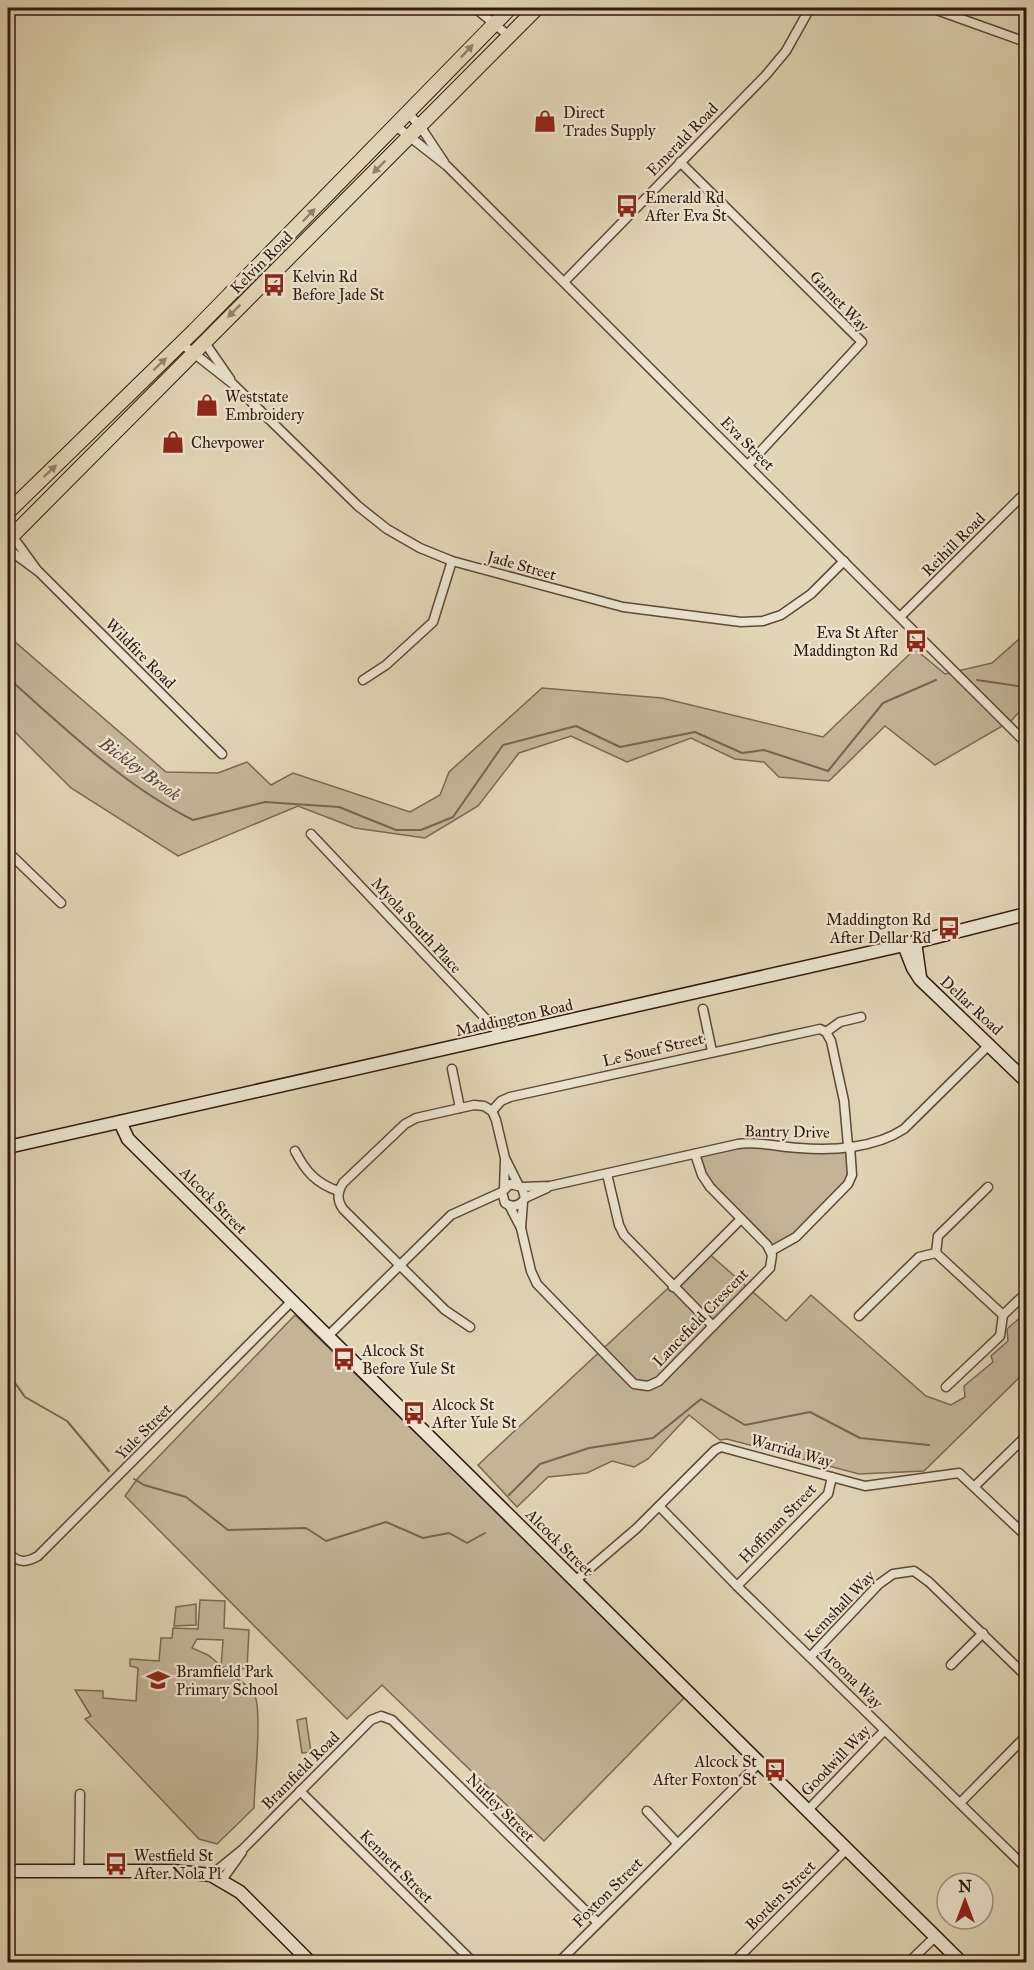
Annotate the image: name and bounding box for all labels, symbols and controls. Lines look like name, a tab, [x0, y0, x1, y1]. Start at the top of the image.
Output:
one-way arrow	[460, 45, 474, 59]
street label: Emerald Road	[643, 99, 722, 180]
place label: Direct Trades Supply	[563, 103, 656, 140]
shop icon: Direct Trades Supply	[532, 108, 558, 134]
one-way arrow	[373, 160, 387, 174]
place label: Emerald Rd After Eva St	[644, 188, 727, 225]
bus stop icon: Emerald Rd After Eva St	[614, 193, 640, 219]
one-way arrow	[302, 207, 316, 222]
street label: Kelvin Road	[226, 227, 296, 297]
place label: Kelvin Rd Before Jade St	[292, 267, 385, 305]
street label: Garnet Way	[806, 267, 874, 336]
bus stop icon: Kelvin Rd Before Jade St	[261, 272, 287, 298]
one-way arrow	[228, 304, 242, 318]
one-way arrow	[152, 358, 167, 371]
place label: Weststate Embroidery	[225, 387, 305, 424]
shop icon: Weststate Embroidery	[194, 392, 220, 418]
street label: Eva Street	[717, 412, 779, 475]
shop icon: Chevpower	[160, 429, 186, 455]
place label: Chevpower	[191, 433, 264, 452]
one-way arrow	[42, 464, 57, 478]
street label: Reihill Road	[918, 509, 989, 580]
street label: Jade Street	[483, 546, 559, 585]
street label: Wildfire Road	[102, 614, 180, 692]
place label: Eva St After Maddington Rd	[793, 623, 898, 661]
bus stop icon: Eva St After Maddington Rd	[903, 628, 929, 654]
water label: Bickley Brook	[94, 732, 185, 806]
street label: Myola South Place	[368, 874, 466, 977]
place label: Maddington Rd After Dellar Rd	[826, 910, 931, 947]
bus stop icon: Maddington Rd After Dellar Rd	[936, 915, 962, 941]
street label: Dellar Road	[937, 972, 1007, 1039]
street label: Maddington Road	[454, 995, 575, 1041]
street label: Le Souef Street	[601, 1029, 706, 1070]
street label: Bantry Drive	[744, 1121, 830, 1142]
street label: Alcock Street	[175, 1162, 251, 1238]
street label: Lancefield Crescent	[649, 1264, 752, 1370]
place label: Alcock St Before Yule St	[361, 1341, 456, 1378]
bus stop icon: Alcock St Before Yule St	[331, 1346, 357, 1372]
place label: Alcock St After Yule St	[431, 1395, 517, 1432]
street label: Yule Street	[111, 1399, 176, 1463]
bus stop icon: Alcock St After Yule St	[401, 1400, 427, 1426]
street label: Warrida Way	[749, 1430, 835, 1471]
street label: Hoffman Street	[735, 1479, 820, 1567]
street label: Alcock Street	[521, 1504, 597, 1580]
street label: Kemshall Way	[800, 1566, 879, 1647]
street label: Aroona Way	[816, 1642, 887, 1713]
place label: Bramfield Park Primary School	[176, 1662, 279, 1699]
school or university icon: Bramfield Park Primary School	[145, 1667, 171, 1693]
street label: Goodwill Way	[797, 1720, 874, 1800]
street label: Bramfield Road	[257, 1727, 343, 1813]
place label: Alcock St After Foxton St	[652, 1752, 757, 1789]
bus stop icon: Alcock St After Foxton St	[762, 1757, 788, 1783]
street label: Nutley Street	[462, 1769, 539, 1846]
street label: Kennett Street	[356, 1826, 438, 1907]
place label: Westfield St After Nola Pl	[133, 1846, 222, 1883]
bus stop icon: Westfield St After Nola Pl	[103, 1851, 129, 1877]
street label: Foxton Street	[568, 1853, 646, 1931]
street label: Borden Street	[741, 1856, 820, 1934]
north arrow	[935, 1871, 995, 1931]
text: N	[958, 1877, 972, 1896]

